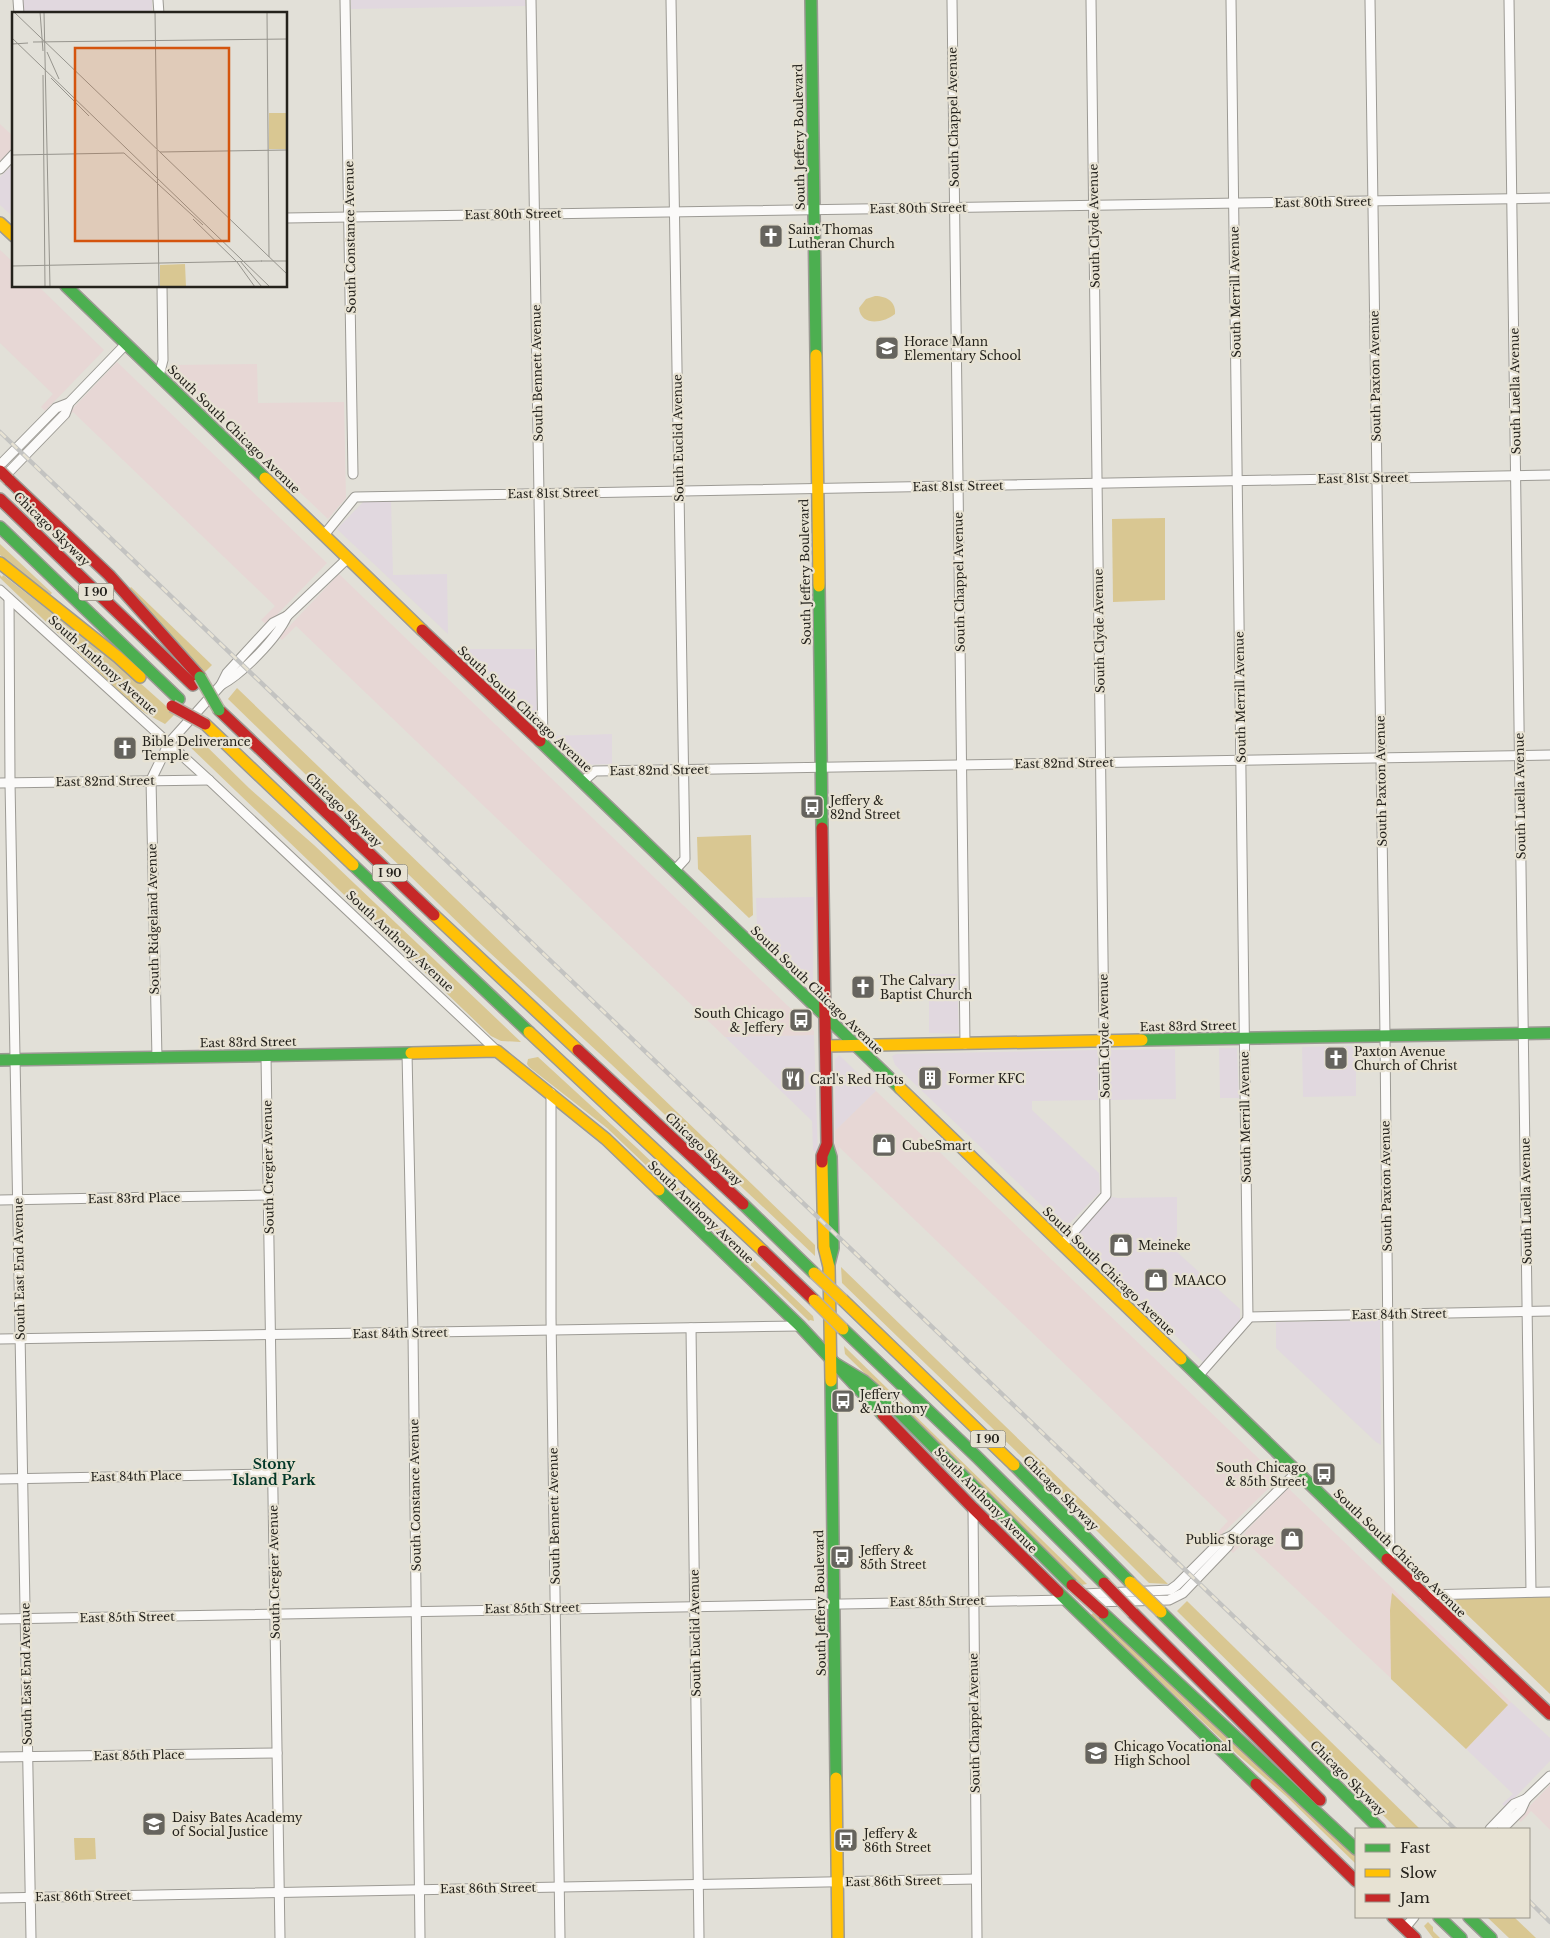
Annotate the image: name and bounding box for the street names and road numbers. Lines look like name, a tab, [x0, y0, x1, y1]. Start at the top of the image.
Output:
street label: South Chappel Avenue	[944, 47, 962, 187]
street label: South Jeffery Boulevard	[790, 64, 808, 210]
street label: South Constance Avenue	[341, 161, 359, 313]
street label: South Clyde Avenue	[1085, 164, 1103, 288]
street label: East 80th Street	[1274, 194, 1372, 210]
street label: East 80th Street	[869, 200, 967, 216]
street label: East 80th Street	[464, 206, 562, 222]
street label: South Merrill Avenue	[1226, 226, 1244, 358]
street label: South Bennett Avenue	[528, 304, 546, 442]
street label: South Paxton Avenue	[1366, 310, 1384, 442]
street label: South Luella Avenue	[1506, 328, 1524, 454]
street label: South South Chicago Avenue	[165, 362, 303, 496]
street label: South Euclid Avenue	[669, 374, 687, 502]
street label: East 81st Street	[1317, 470, 1409, 486]
street label: East 81st Street	[912, 478, 1004, 494]
street label: East 81st Street	[507, 485, 599, 501]
street label: Chicago Skyway	[11, 489, 94, 570]
street label: South Jeffery Boulevard	[796, 499, 814, 645]
street label: South Chappel Avenue	[950, 512, 968, 652]
street label: South Clyde Avenue	[1090, 569, 1108, 693]
road number: I 90	[78, 584, 114, 600]
street label: South Anthony Avenue	[45, 612, 161, 718]
street label: South Merrill Avenue	[1231, 631, 1249, 763]
street label: South South Chicago Avenue	[455, 643, 595, 775]
street label: South Paxton Avenue	[1372, 715, 1390, 847]
street label: South Luella Avenue	[1511, 733, 1529, 859]
street label: East 82nd Street	[1014, 755, 1114, 771]
street label: East 82nd Street	[609, 762, 709, 778]
street label: Chicago Skyway	[303, 770, 386, 851]
street label: East 82nd Street	[55, 773, 155, 789]
street label: South Ridgeland Avenue	[144, 843, 162, 995]
road number: I 90	[372, 864, 408, 881]
street label: South Anthony Avenue	[343, 887, 457, 995]
street label: South South Chicago Avenue	[748, 923, 886, 1057]
street label: South Clyde Avenue	[1095, 974, 1113, 1098]
street label: East 83rd Street	[1140, 1018, 1237, 1034]
street label: East 83rd Street	[200, 1034, 297, 1050]
street label: South Merrill Avenue	[1236, 1051, 1254, 1183]
street label: South Cregier Avenue	[259, 1100, 277, 1234]
street label: Chicago Skyway	[662, 1109, 746, 1189]
street label: South Paxton Avenue	[1377, 1120, 1395, 1252]
street label: South Luella Avenue	[1517, 1138, 1535, 1264]
street label: South Anthony Avenue	[645, 1157, 757, 1267]
street label: East 83rd Place	[88, 1190, 181, 1206]
street label: South East End Avenue	[10, 1198, 28, 1340]
street label: South South Chicago Avenue	[1040, 1204, 1178, 1338]
street label: East 84th Street	[1351, 1306, 1447, 1322]
street label: East 84th Street	[352, 1325, 448, 1341]
street label: South Constance Avenue	[406, 1419, 424, 1571]
road number: I 90	[970, 1430, 1006, 1448]
street label: South Anthony Avenue	[931, 1444, 1041, 1556]
street label: South Bennett Avenue	[545, 1447, 563, 1585]
street label: Chicago Skyway	[1020, 1452, 1102, 1534]
street label: East 84th Place	[90, 1468, 182, 1484]
street label: South South Chicago Avenue	[1331, 1486, 1469, 1620]
street label: South Cregier Avenue	[265, 1505, 283, 1639]
street label: South Jeffery Boulevard	[811, 1530, 829, 1676]
street label: South Euclid Avenue	[686, 1569, 704, 1697]
street label: East 85th Street	[889, 1593, 985, 1609]
street label: East 85th Street	[484, 1600, 580, 1616]
street label: South East End Avenue	[17, 1603, 35, 1745]
street label: East 85th Street	[79, 1609, 175, 1625]
street label: South Chappel Avenue	[965, 1653, 983, 1793]
street label: Chicago Skyway	[1307, 1737, 1389, 1819]
street label: East 85th Place	[93, 1747, 185, 1763]
street label: East 86th Street	[845, 1873, 942, 1889]
street label: East 86th Street	[440, 1880, 537, 1896]
street label: East 86th Street	[35, 1888, 132, 1904]

